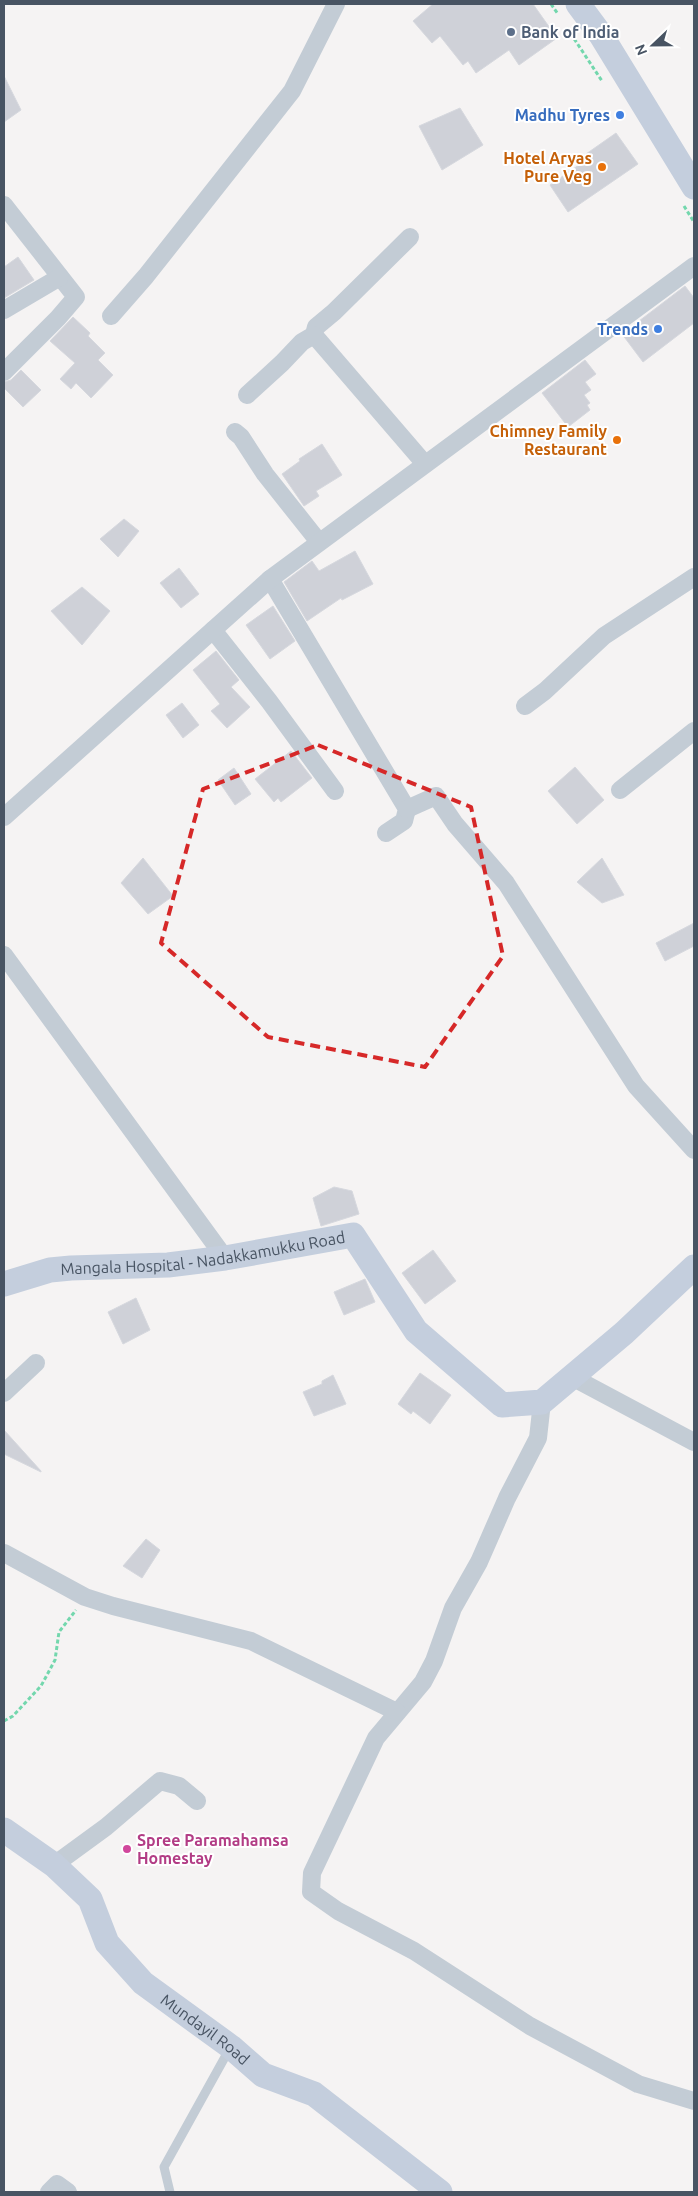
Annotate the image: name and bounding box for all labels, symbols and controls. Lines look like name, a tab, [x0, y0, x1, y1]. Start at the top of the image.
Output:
north arrow	[628, 20, 678, 70]
place label: Bank of India	[521, 23, 619, 41]
marker: Bank of India	[505, 26, 517, 38]
text: N	[632, 42, 650, 58]
place label: Madhu Tyres	[515, 106, 610, 124]
marker: Madhu Tyres	[614, 109, 626, 121]
place label: Hotel Aryas Pure Veg	[503, 149, 592, 185]
marker: Hotel Aryas Pure Veg	[596, 161, 608, 173]
place label: Trends	[597, 320, 648, 338]
marker: Trends	[652, 323, 664, 335]
place label: Chimney Family Restaurant	[490, 422, 607, 458]
marker: Chimney Family Restaurant	[611, 434, 623, 446]
street label: Mangala Hospital - Nadakkamukku Road	[60, 1228, 346, 1278]
place label: Spree Paramahamsa Homestay	[137, 1831, 289, 1867]
marker: Spree Paramahamsa Homestay	[121, 1843, 133, 1855]
street label: Mundayil Road	[157, 1990, 253, 2068]

